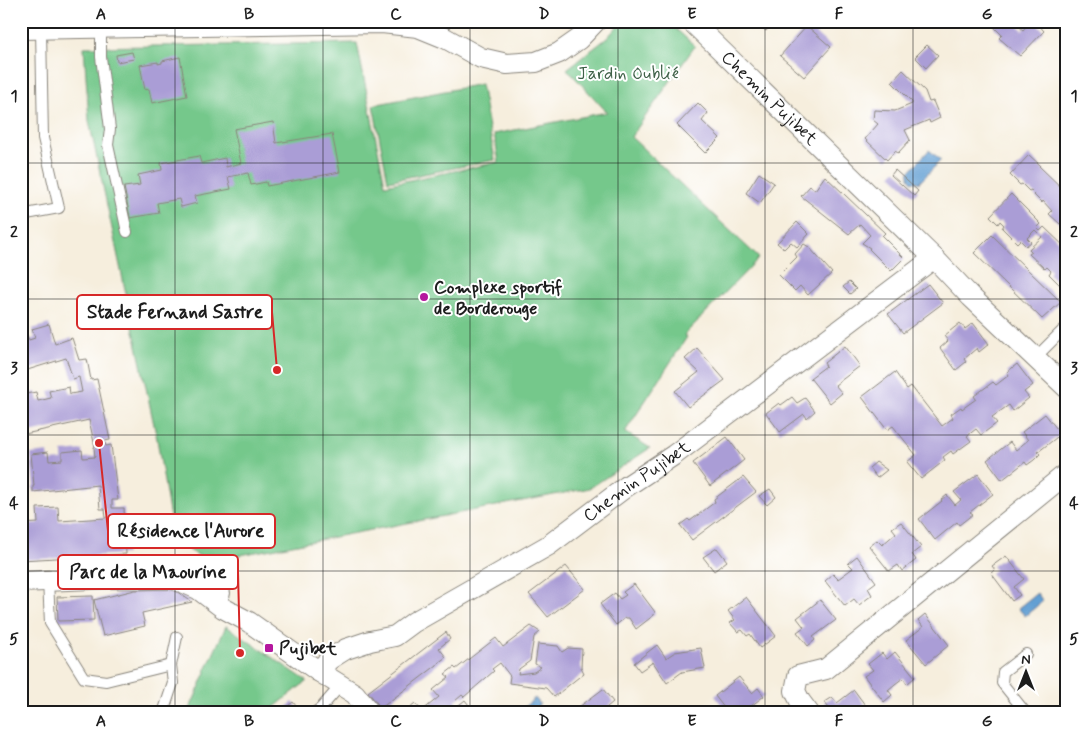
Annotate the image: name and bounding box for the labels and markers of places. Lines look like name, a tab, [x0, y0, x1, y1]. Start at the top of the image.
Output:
place label: Complexe sportif de Borderouge	[434, 276, 562, 321]
marker: Complexe sportif de Borderouge	[418, 291, 430, 303]
callout: Stade Fernand Sastre	[77, 295, 272, 329]
callout: Résidence l'Aurore	[108, 514, 275, 548]
callout: Parc de la Maourine	[58, 555, 238, 589]
place label: Pujibet	[279, 637, 337, 661]
marker: Pujibet	[263, 642, 275, 654]

